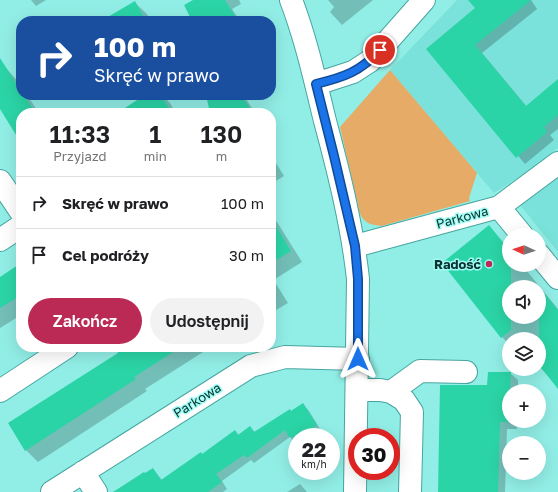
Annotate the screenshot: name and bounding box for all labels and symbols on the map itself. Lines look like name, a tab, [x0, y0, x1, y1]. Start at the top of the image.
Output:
pin	[363, 33, 397, 67]
street label: Parkowa	[434, 202, 490, 232]
north arrow	[502, 228, 546, 272]
place label: Radość	[434, 256, 482, 272]
marker: Radość	[484, 259, 494, 269]
position arrow	[337, 338, 379, 380]
street label: Parkowa	[170, 379, 224, 421]
speed limit sign: 30	[348, 428, 400, 480]

